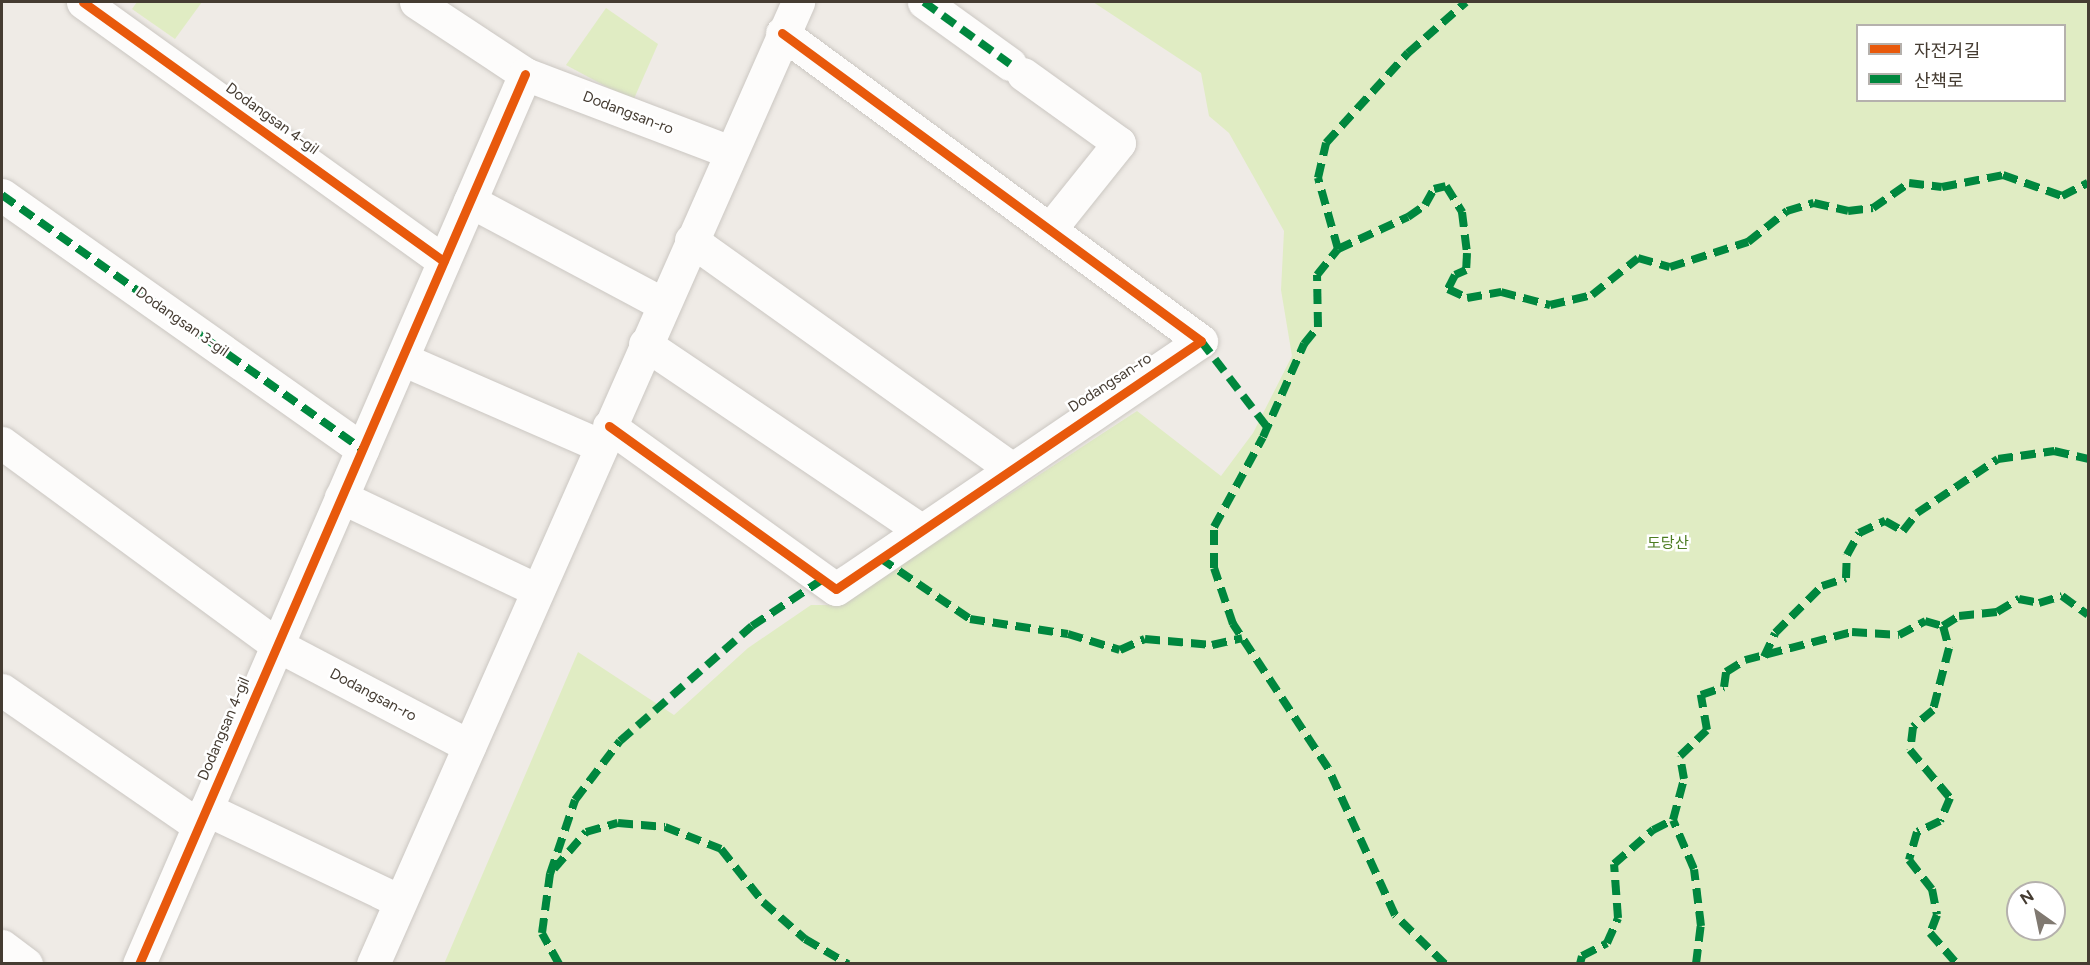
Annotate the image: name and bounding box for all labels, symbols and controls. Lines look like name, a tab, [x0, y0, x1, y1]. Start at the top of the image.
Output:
legend	[1856, 24, 2066, 102]
text: 자전거길	[1914, 40, 1980, 62]
text: 산책로	[1914, 70, 1964, 92]
street label: Dodangsan 4-gil	[222, 79, 322, 159]
street label: Dodangsan-ro	[580, 87, 676, 139]
street label: Dodangsan 3-gil	[132, 283, 232, 361]
street label: Dodangsan-ro	[1065, 349, 1155, 417]
park label: 도당산	[1647, 535, 1689, 553]
street label: Dodangsan-ro	[327, 665, 419, 725]
street label: Dodangsan 4-gil	[194, 675, 254, 783]
north arrow	[2006, 881, 2066, 941]
text: N	[2017, 886, 2037, 908]

